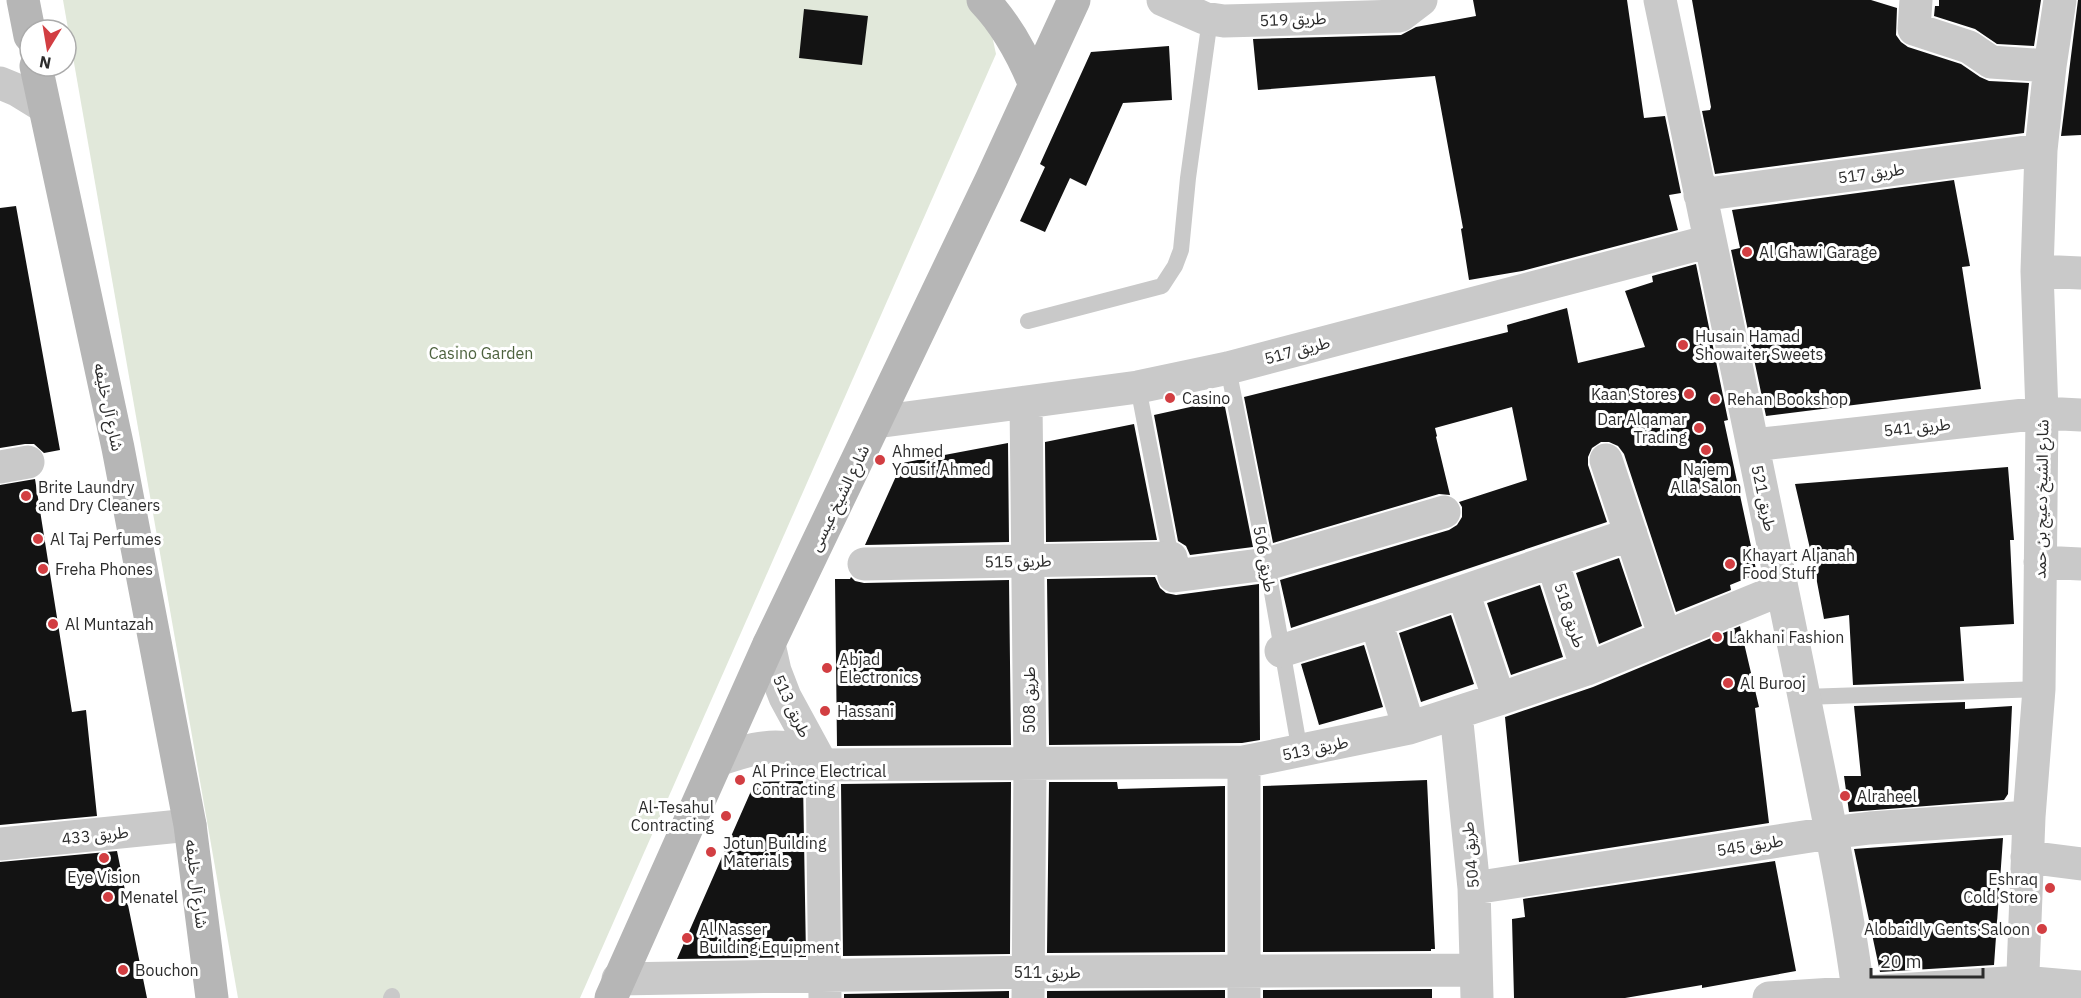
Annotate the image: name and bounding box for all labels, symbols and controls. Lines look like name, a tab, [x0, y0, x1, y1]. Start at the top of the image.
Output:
street label: طريق 519	[1259, 8, 1327, 31]
north arrow	[18, 18, 78, 78]
text: N	[38, 52, 53, 74]
street label: طريق 517	[1836, 158, 1906, 189]
place label: Al Ghawi Garage	[1759, 242, 1878, 262]
marker: Al Ghawi Garage	[1740, 245, 1754, 259]
place label: Husain Hamad Showaiter Sweets	[1695, 326, 1823, 364]
street label: طريق 517	[1262, 332, 1332, 369]
marker: Husain Hamad Showaiter Sweets	[1676, 338, 1690, 352]
park label: Casino Garden	[429, 343, 533, 363]
street label: شارع آل خليفه	[87, 361, 128, 453]
place label: Kaan Stores	[1591, 384, 1677, 404]
marker: Kaan Stores	[1682, 387, 1696, 401]
place label: Casino	[1182, 388, 1230, 408]
place label: Rehan Bookshop	[1727, 389, 1848, 409]
marker: Casino	[1163, 391, 1177, 405]
marker: Rehan Bookshop	[1708, 392, 1722, 406]
place label: Dar Alqamar Trading	[1597, 409, 1688, 447]
street label: طريق 541	[1883, 414, 1952, 441]
street label: شارع الشيخ دعيج بن حمد	[2030, 419, 2055, 579]
marker: Dar Alqamar Trading	[1692, 421, 1706, 435]
street label: شارع الشيخ عيسى	[805, 441, 876, 556]
place label: Ahmed Yousif Ahmed	[892, 441, 991, 479]
marker: Najem Alla Salon	[1699, 443, 1713, 457]
marker: Ahmed Yousif Ahmed	[873, 453, 887, 467]
place label: Najem Alla Salon	[1670, 459, 1742, 497]
street label: طريق 521	[1746, 463, 1781, 533]
place label: Brite Laundry and Dry Cleaners	[38, 477, 160, 515]
marker: Brite Laundry and Dry Cleaners	[19, 489, 33, 503]
street label: طريق 506	[1248, 524, 1281, 594]
place label: Al Taj Perfumes	[50, 529, 162, 549]
marker: Al Taj Perfumes	[31, 532, 45, 546]
place label: Khayart Aljanah Food Stuff	[1742, 545, 1855, 583]
street label: طريق 515	[984, 550, 1052, 573]
marker: Khayart Aljanah Food Stuff	[1723, 557, 1737, 571]
place label: Freha Phones	[55, 559, 153, 579]
marker: Freha Phones	[36, 562, 50, 576]
street label: طريق 518	[1549, 580, 1590, 650]
place label: Al Muntazah	[65, 614, 154, 634]
marker: Al Muntazah	[46, 617, 60, 631]
place label: Lakhani Fashion	[1729, 627, 1844, 647]
marker: Lakhani Fashion	[1710, 630, 1724, 644]
place label: Abjad Electronics	[839, 649, 919, 687]
marker: Abjad Electronics	[820, 661, 834, 675]
street label: طريق 508	[1019, 666, 1040, 734]
street label: طريق 513	[768, 671, 815, 741]
place label: Al Burooj	[1740, 673, 1806, 693]
marker: Al Burooj	[1721, 676, 1735, 690]
place label: Hassani	[837, 701, 894, 721]
marker: Hassani	[818, 704, 832, 718]
street label: طريق 513	[1280, 731, 1350, 766]
place label: Al Prince Electrical Contracting	[752, 761, 886, 799]
marker: Al Prince Electrical Contracting	[733, 773, 747, 787]
place label: Alraheel	[1857, 786, 1917, 806]
marker: Alraheel	[1838, 789, 1852, 803]
place label: Al-Tesahul Contracting	[631, 797, 715, 835]
marker: Al-Tesahul Contracting	[719, 809, 733, 823]
street label: طريق 504	[1457, 821, 1484, 889]
street label: طريق 433	[61, 822, 130, 849]
street label: طريق 545	[1715, 830, 1785, 861]
place label: Jotun Building Materials	[723, 833, 827, 871]
street label: شارع آل خليفه	[179, 838, 212, 930]
marker: Jotun Building Materials	[704, 845, 718, 859]
marker: Eye Vision	[97, 851, 111, 865]
place label: Eye Vision	[67, 867, 141, 887]
place label: Eshraq Cold Store	[1963, 869, 2038, 907]
marker: Eshraq Cold Store	[2043, 881, 2057, 895]
place label: Menatel	[120, 887, 178, 907]
marker: Menatel	[101, 890, 115, 904]
place label: Al Nasser Building Equipment	[699, 919, 840, 957]
place label: Alobaidly Gents Saloon	[1864, 919, 2030, 939]
marker: Alobaidly Gents Saloon	[2035, 922, 2049, 936]
marker: Al Nasser Building Equipment	[680, 931, 694, 945]
scale bar	[1871, 941, 1984, 979]
text: 20 m	[1880, 950, 1922, 973]
place label: Bouchon	[135, 960, 199, 980]
street label: طريق 511	[1014, 962, 1081, 983]
marker: Bouchon	[116, 963, 130, 977]

